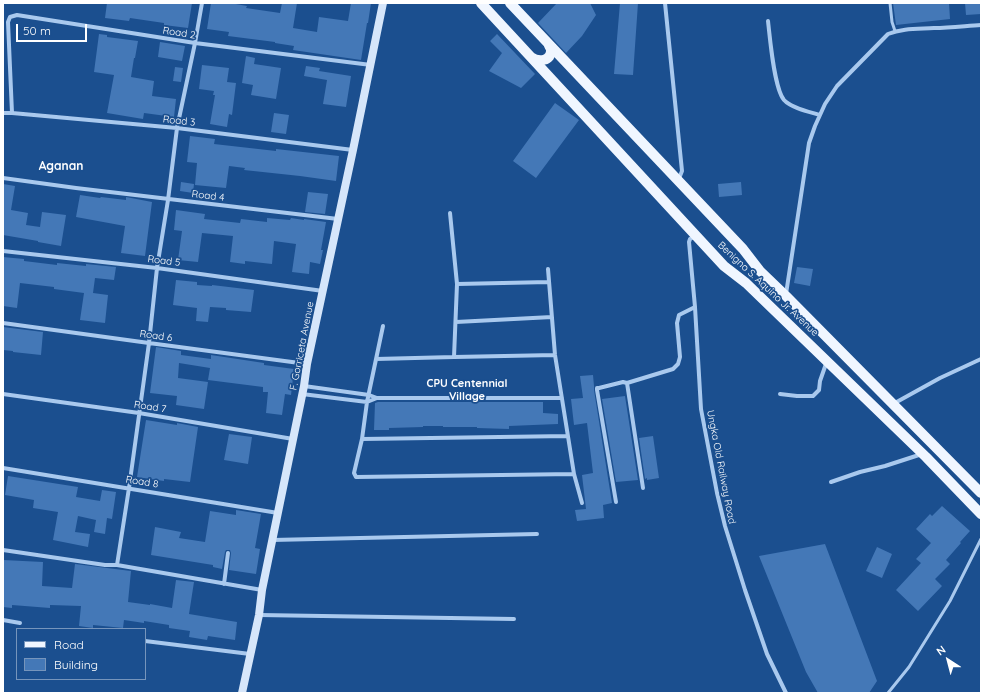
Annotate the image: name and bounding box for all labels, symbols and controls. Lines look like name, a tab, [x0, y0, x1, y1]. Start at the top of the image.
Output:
scale bar	[18, 16, 89, 42]
text: 50 m	[23, 23, 51, 38]
street label: Road 2	[162, 24, 196, 42]
street label: Road 3	[162, 113, 196, 129]
district label: Aganan	[39, 159, 83, 173]
street label: Road 4	[191, 188, 225, 204]
street label: Benigno S. Aquino Jr. Avenue	[715, 239, 821, 339]
street label: Road 5	[147, 253, 181, 269]
street label: F. Gorriceta Avenue	[288, 301, 316, 391]
street label: Road 6	[139, 328, 173, 344]
district label: CPU Centennial Village	[427, 377, 507, 403]
street label: Road 7	[133, 399, 167, 415]
street label: Ungka Old Railway Road	[704, 409, 738, 525]
street label: Road 8	[125, 473, 159, 491]
legend	[16, 628, 146, 680]
text: Road	[54, 637, 84, 652]
north arrow	[928, 640, 968, 680]
text: N	[934, 642, 948, 658]
text: Building	[54, 657, 98, 672]

